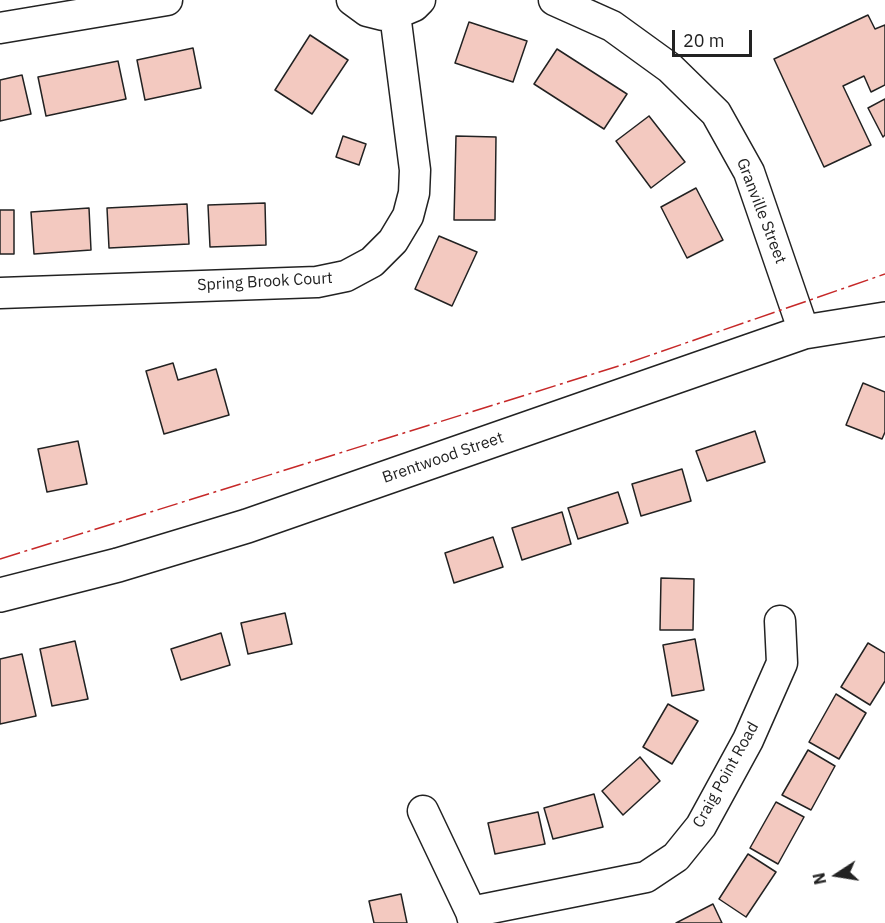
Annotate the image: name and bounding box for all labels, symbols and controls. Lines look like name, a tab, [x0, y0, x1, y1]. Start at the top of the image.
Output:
scale bar	[675, 18, 754, 56]
text: 20 m	[683, 29, 725, 52]
street label: Granville Street	[732, 156, 790, 266]
street label: Spring Brook Court	[197, 269, 333, 295]
street label: Brentwood Street	[380, 428, 506, 488]
street label: Craig Point Road	[689, 719, 763, 831]
north arrow	[807, 845, 867, 905]
text: N	[808, 871, 830, 886]

